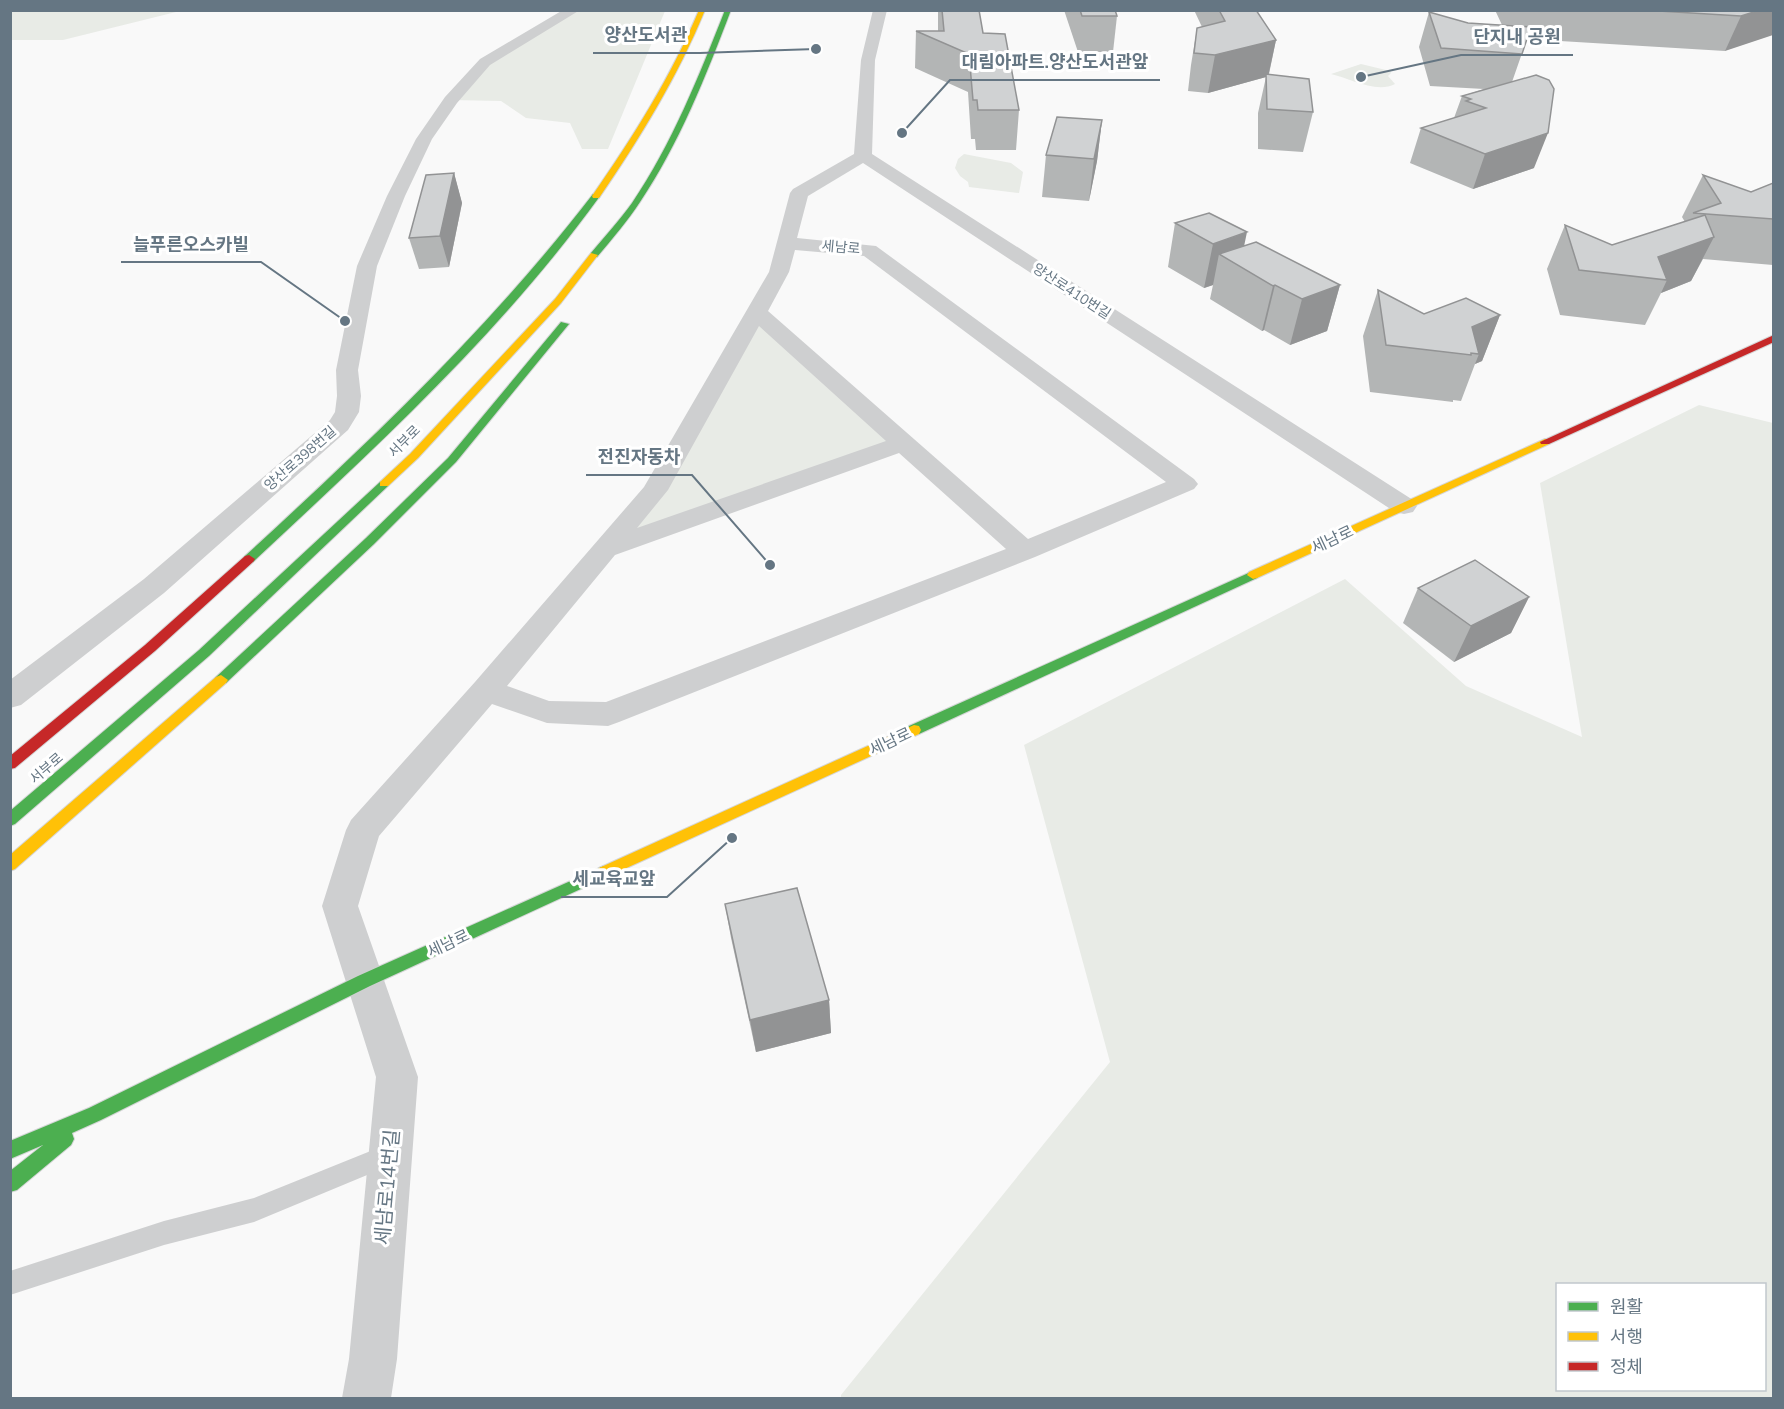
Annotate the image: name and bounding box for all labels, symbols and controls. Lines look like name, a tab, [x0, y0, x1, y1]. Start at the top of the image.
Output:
callout: 양산도서관	[593, 17, 700, 53]
callout: 단지내 공원	[1461, 19, 1573, 55]
text: 양산도서관	[605, 23, 688, 46]
text: 단지내 공원	[1473, 25, 1561, 48]
callout: 대림아파트.양산도서관앞	[950, 44, 1160, 80]
text: 대림아파트.양산도서관앞	[962, 50, 1149, 73]
callout: 늘푸른오스카빌	[121, 226, 261, 262]
text: 늘푸른오스카빌	[133, 233, 249, 256]
street label: 세남로	[821, 236, 861, 258]
street label: 양산로410번길	[1030, 259, 1114, 323]
street label: 서부로	[384, 421, 424, 461]
street label: 양산로398번길	[260, 422, 340, 494]
callout: 전진자동차	[586, 439, 692, 475]
text: 전진자동차	[598, 445, 681, 468]
street label: 세남로	[1308, 520, 1356, 557]
street label: 세남로	[866, 722, 914, 759]
street label: 서부로	[26, 748, 67, 787]
callout: 세교육교앞	[561, 861, 667, 897]
text: 세교육교앞	[573, 867, 656, 890]
street label: 세남로	[424, 924, 472, 961]
street label: 세남로14번길	[369, 1128, 404, 1246]
legend	[1556, 1283, 1766, 1391]
text: 원활	[1610, 1295, 1643, 1318]
text: 서행	[1610, 1325, 1643, 1348]
text: 정체	[1610, 1355, 1643, 1378]

